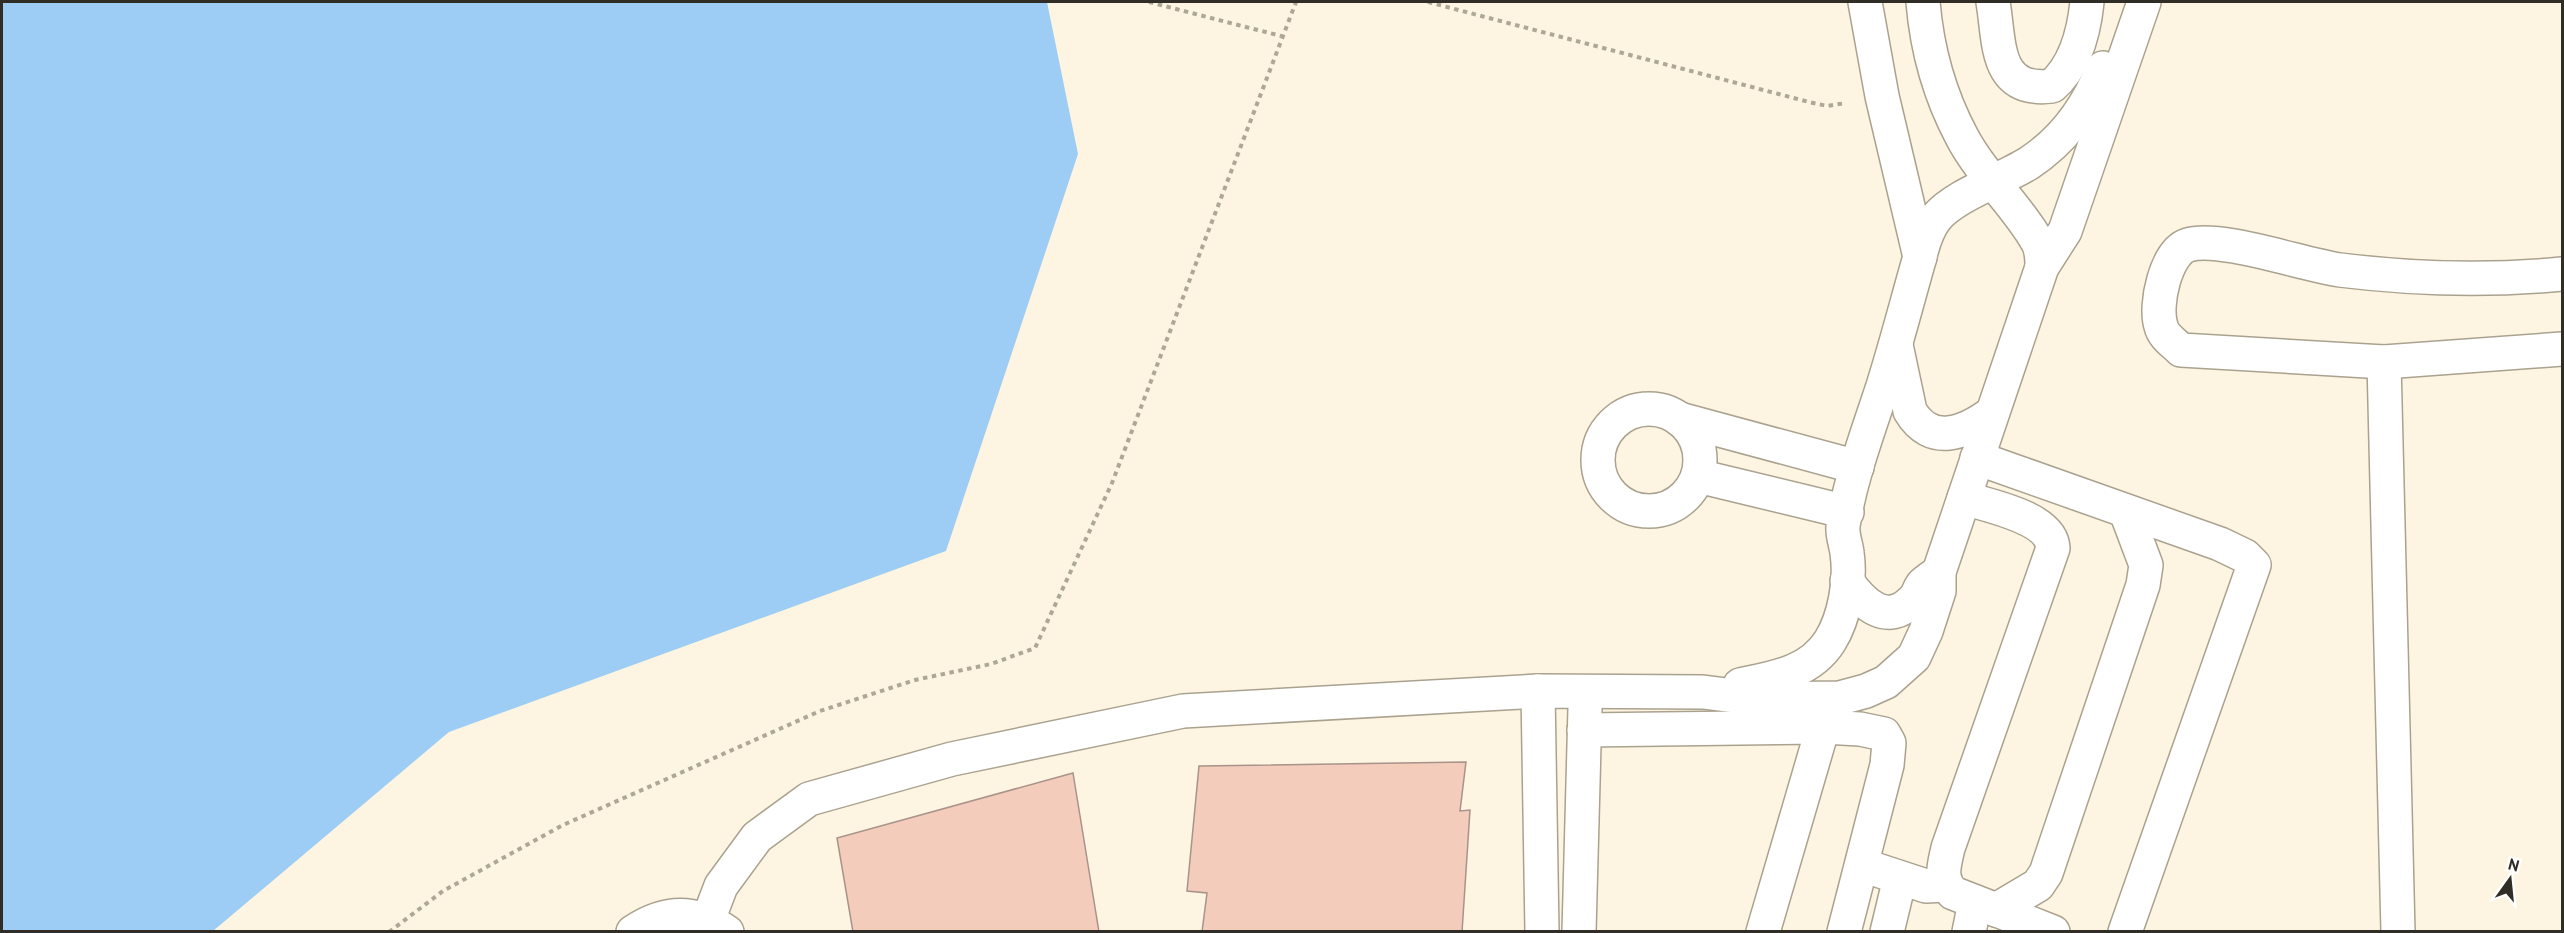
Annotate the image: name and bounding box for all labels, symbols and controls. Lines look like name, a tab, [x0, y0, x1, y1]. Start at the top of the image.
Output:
north arrow	[2480, 849, 2540, 909]
text: N	[2506, 853, 2522, 876]

